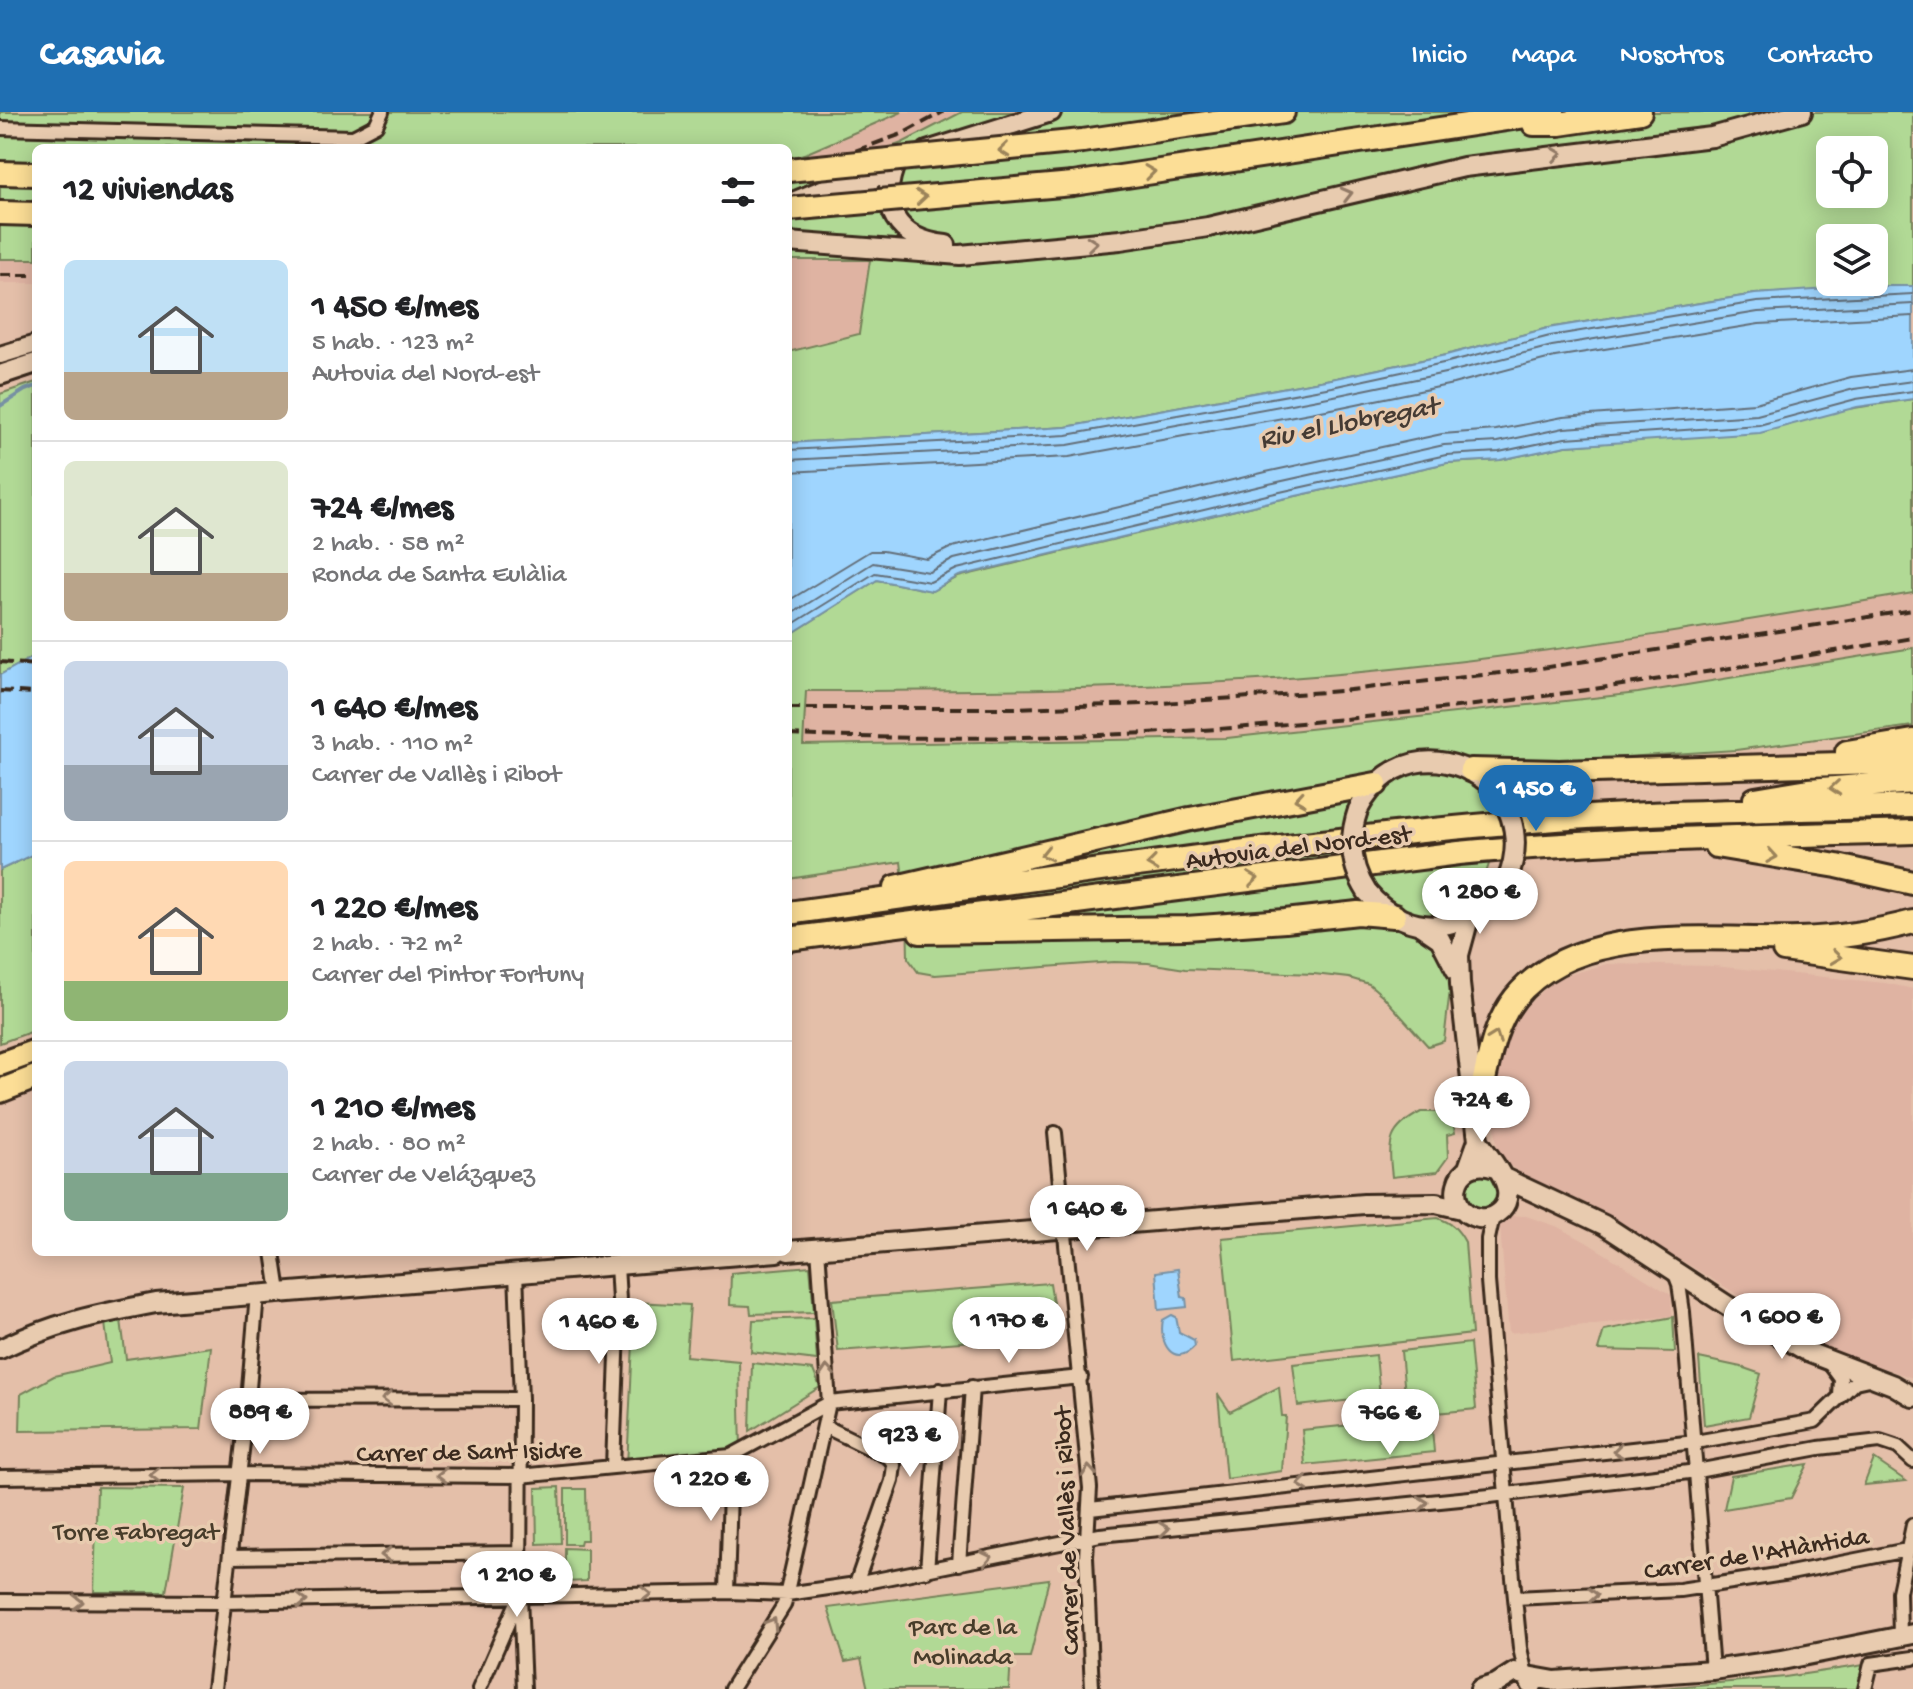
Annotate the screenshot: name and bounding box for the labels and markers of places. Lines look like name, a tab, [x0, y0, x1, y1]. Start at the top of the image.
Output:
pin: 1 450 €	[1462, 765, 1610, 833]
pin: 1 280 €	[1406, 868, 1554, 936]
pin: 724 €	[1426, 1076, 1538, 1144]
pin: 1 640 €	[1013, 1185, 1161, 1253]
pin: 1 600 €	[1708, 1293, 1856, 1361]
pin: 1 170 €	[935, 1297, 1083, 1365]
pin: 1 460 €	[525, 1298, 673, 1366]
pin: 889 €	[204, 1388, 316, 1456]
pin: 766 €	[1334, 1389, 1446, 1457]
pin: 923 €	[854, 1411, 966, 1479]
pin: 1 220 €	[637, 1455, 785, 1523]
pin: 1 210 €	[443, 1551, 591, 1619]

